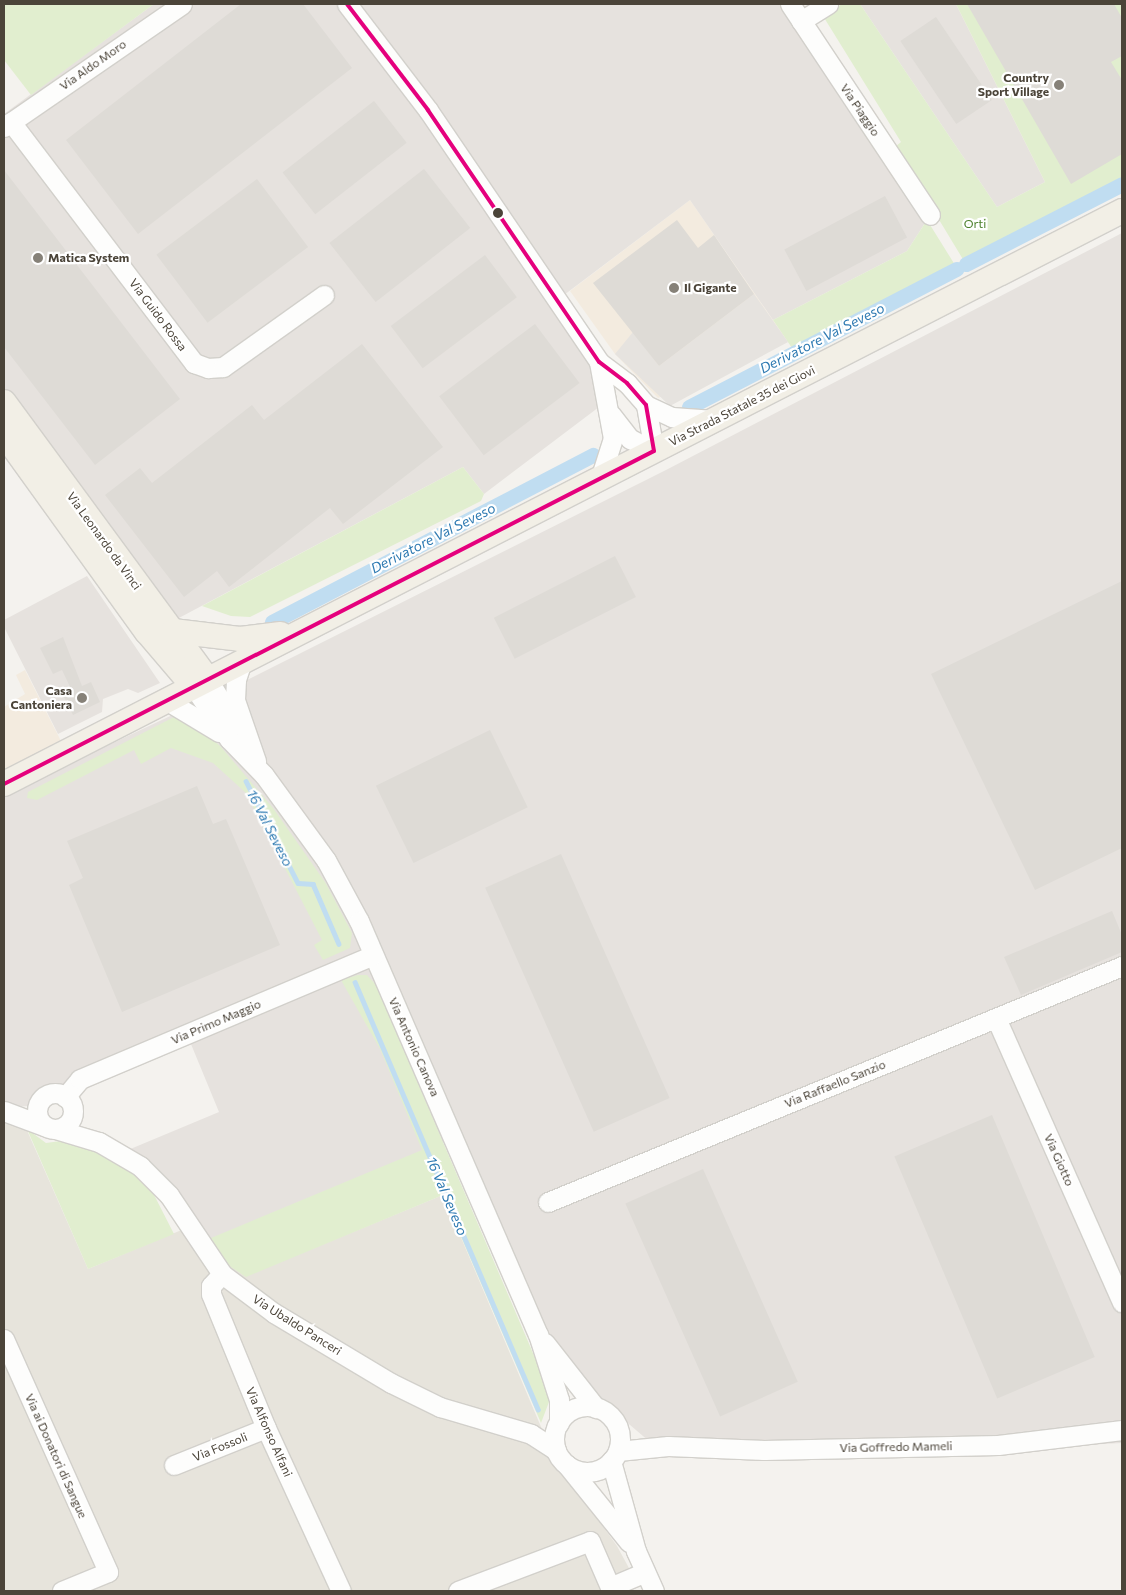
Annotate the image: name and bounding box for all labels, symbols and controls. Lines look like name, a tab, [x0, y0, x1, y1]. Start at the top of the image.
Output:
street label: Via Aldo Moro	[57, 37, 129, 93]
place label: Country Sport Village	[978, 71, 1049, 99]
marker: Country Sport Village	[1053, 79, 1065, 91]
street label: Via Piaggio	[837, 81, 883, 139]
unlabelled marker	[493, 208, 503, 218]
park label: Orti	[964, 217, 986, 231]
place label: Matica System	[48, 251, 129, 265]
marker: Matica System	[32, 252, 44, 264]
street label: Via Guido Rossa	[126, 276, 190, 354]
place label: Il Gigante	[684, 281, 737, 295]
marker: Il Gigante	[668, 282, 680, 294]
water label: Derivatore Val Seveso	[757, 299, 887, 377]
street label: Via Strada Statale 35 dei Giovi	[667, 363, 817, 449]
street label: Via Leonardo da Vinci	[64, 489, 144, 593]
water label: Derivatore Val Seveso	[368, 499, 498, 577]
place label: Casa Cantoniera	[11, 684, 72, 712]
marker: Casa Cantoniera	[76, 692, 88, 704]
water label: 16 Val Seveso	[243, 787, 297, 869]
street label: Via Antonio Canova	[386, 995, 442, 1099]
street label: Via Primo Maggio	[169, 997, 263, 1047]
street label: Via Raffaello Sanzio	[782, 1057, 888, 1111]
street label: Via Giotto	[1041, 1132, 1077, 1188]
water label: 16 Val Seveso	[423, 1154, 471, 1238]
street label: Via Ubaldo Panceri	[250, 1292, 344, 1358]
street label: Via Alfonso Alfani	[243, 1385, 295, 1479]
street label: Via ai Donatori di Sangue	[22, 1391, 90, 1521]
street label: Via Fossoli	[191, 1430, 249, 1464]
street label: Via Goffredo Mameli	[839, 1439, 953, 1455]

